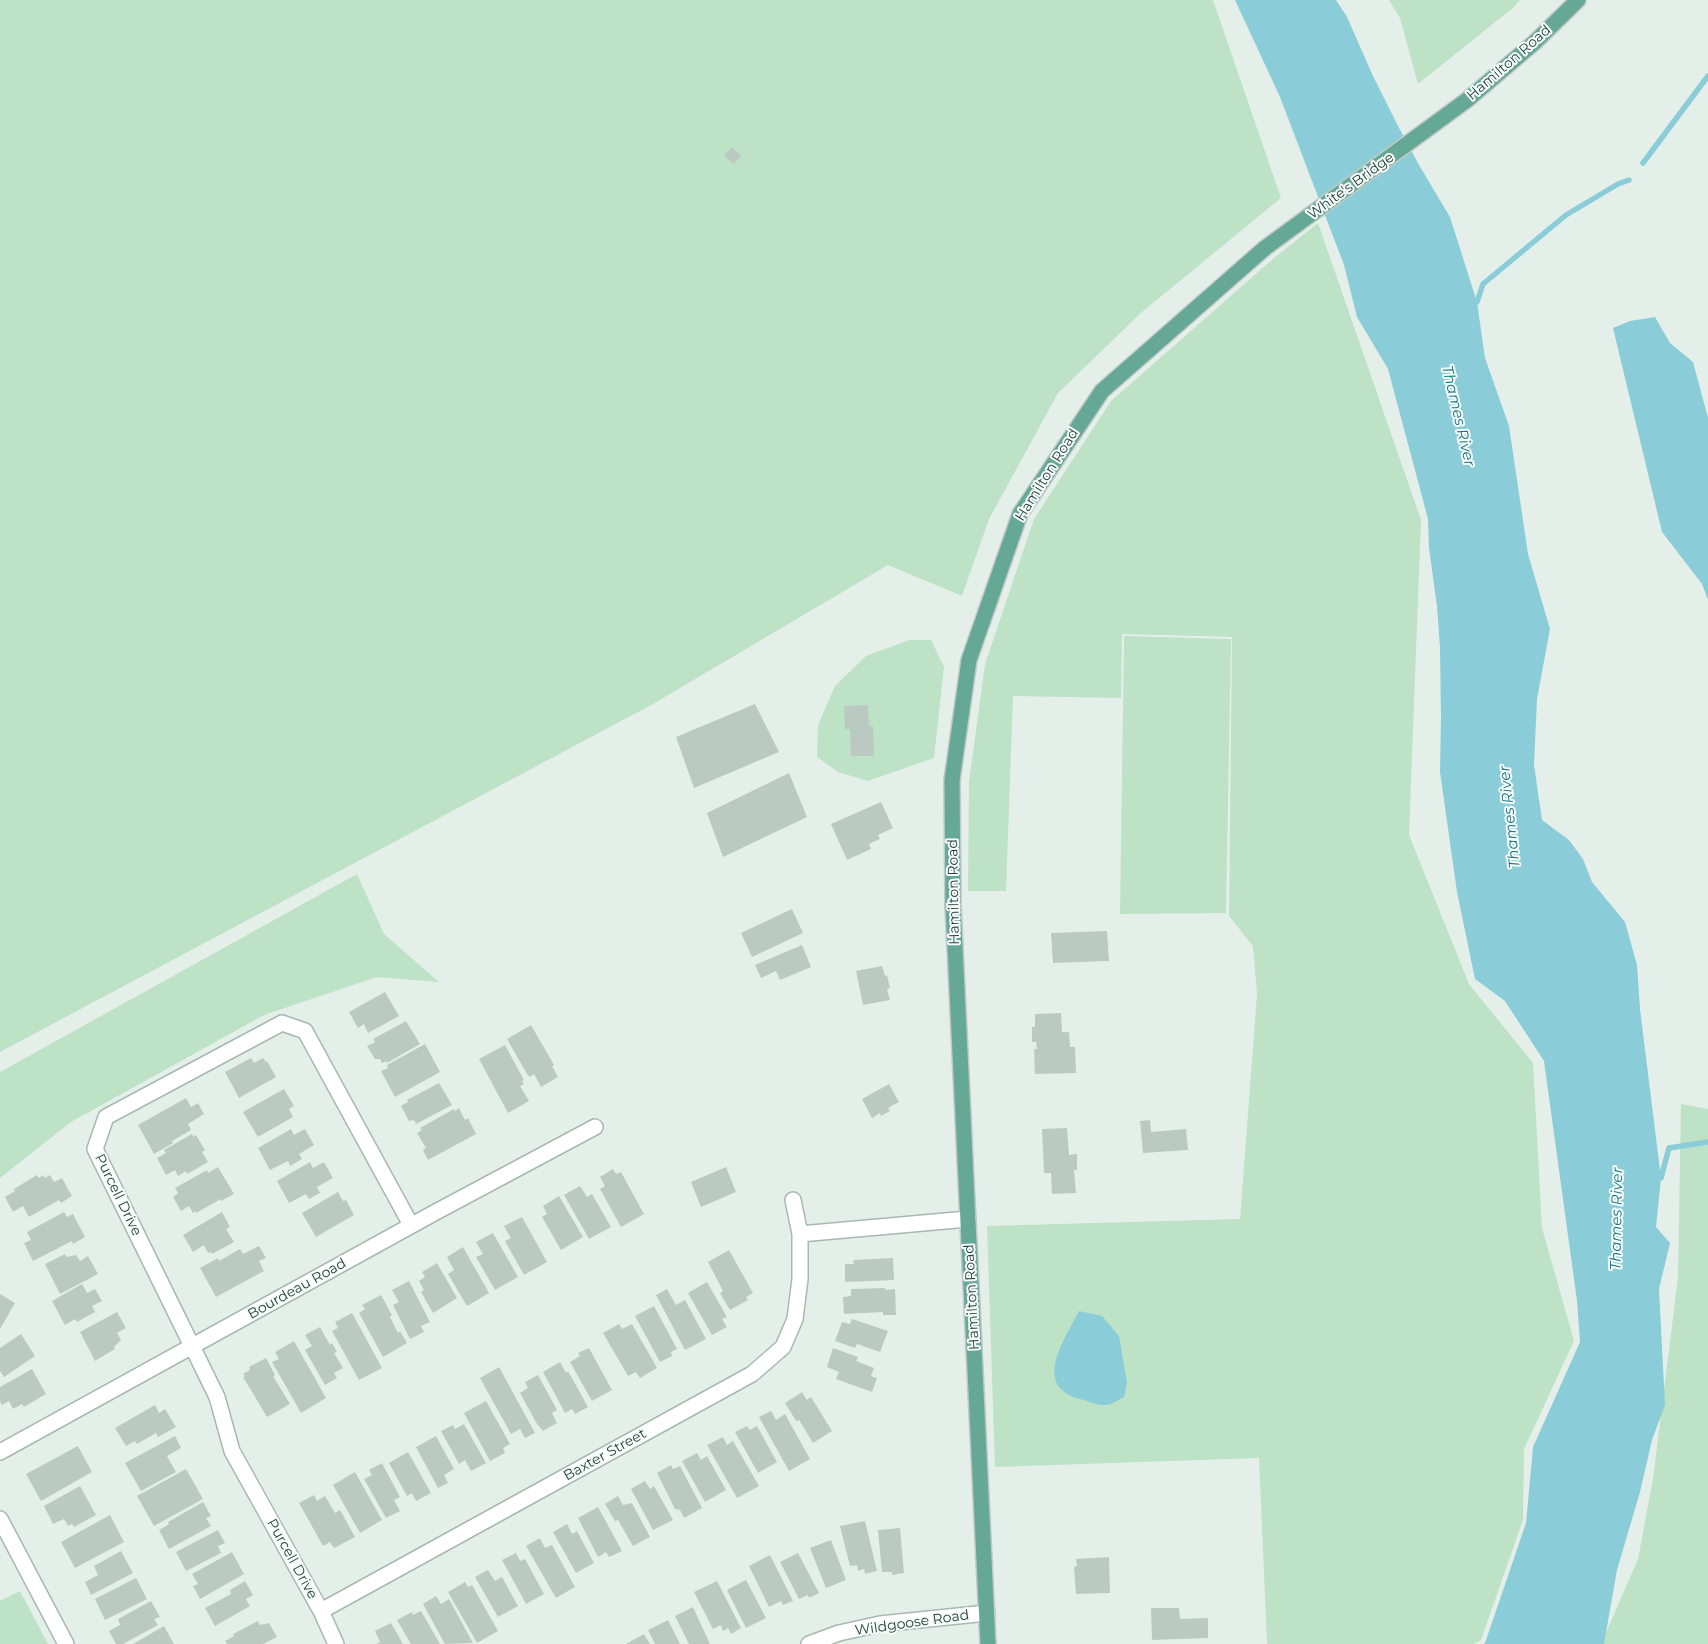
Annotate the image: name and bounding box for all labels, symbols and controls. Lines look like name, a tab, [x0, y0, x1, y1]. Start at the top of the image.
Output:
street label: Hamilton Road	[1464, 22, 1554, 104]
street label: White's Bridge	[1305, 149, 1397, 223]
water label: Thames River	[1438, 364, 1478, 468]
street label: Hamilton Road	[1012, 426, 1082, 524]
water label: Thames River	[1496, 765, 1524, 869]
street label: Hamilton Road	[945, 839, 963, 945]
street label: Purcell Drive	[91, 1151, 145, 1239]
water label: Thames River	[1607, 1167, 1627, 1271]
street label: Hamilton Road	[961, 1244, 983, 1350]
street label: Bourdeau Road	[245, 1255, 349, 1323]
street label: Baxter Street	[561, 1425, 649, 1485]
street label: Purcell Drive	[263, 1516, 321, 1602]
street label: Wildgoose Road	[854, 1607, 970, 1639]

